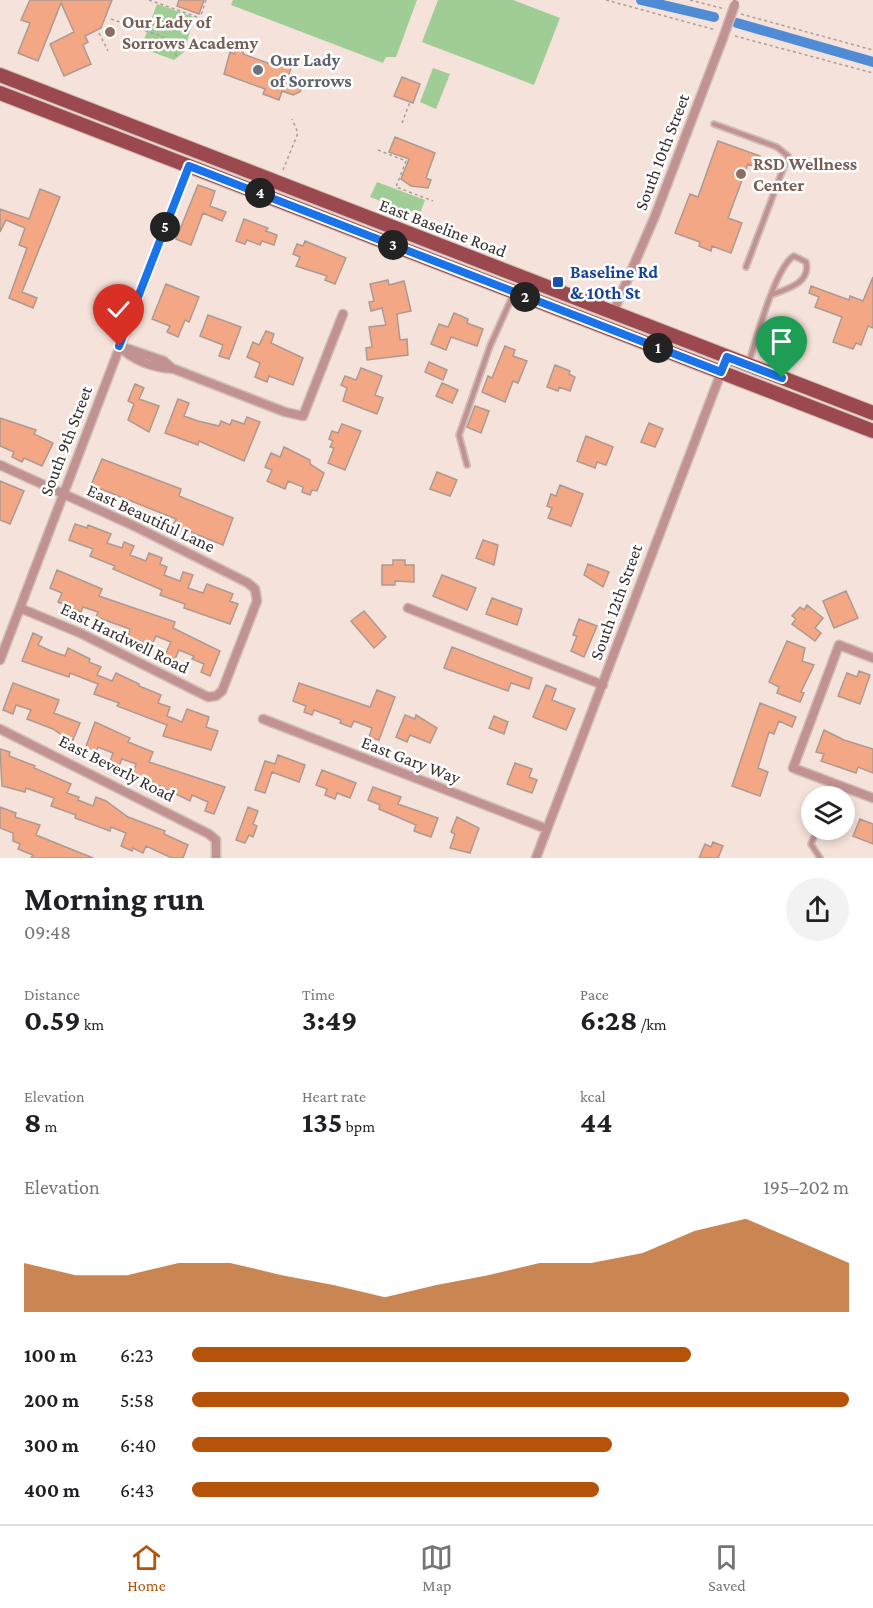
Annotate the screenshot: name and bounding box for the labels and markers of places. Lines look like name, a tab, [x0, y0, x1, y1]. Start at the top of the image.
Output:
place label: Our Lady of Sorrows Academy	[122, 12, 258, 53]
marker: Our Lady of Sorrows Academy	[103, 25, 117, 39]
place label: Our Lady of Sorrows	[270, 50, 352, 91]
marker: Our Lady of Sorrows	[251, 63, 265, 77]
place label: RSD Wellness Center	[753, 154, 857, 195]
marker: RSD Wellness Center	[734, 167, 748, 181]
pin: 4	[245, 178, 275, 208]
pin: 5	[150, 212, 180, 242]
pin: 3	[378, 230, 408, 260]
place label: Baseline Rd & 10th St	[570, 262, 658, 303]
marker: Baseline Rd & 10th St	[551, 275, 565, 289]
pin: 2	[510, 282, 540, 312]
pin	[93, 284, 144, 346]
pin	[756, 316, 807, 378]
pin: 1	[643, 333, 673, 363]

